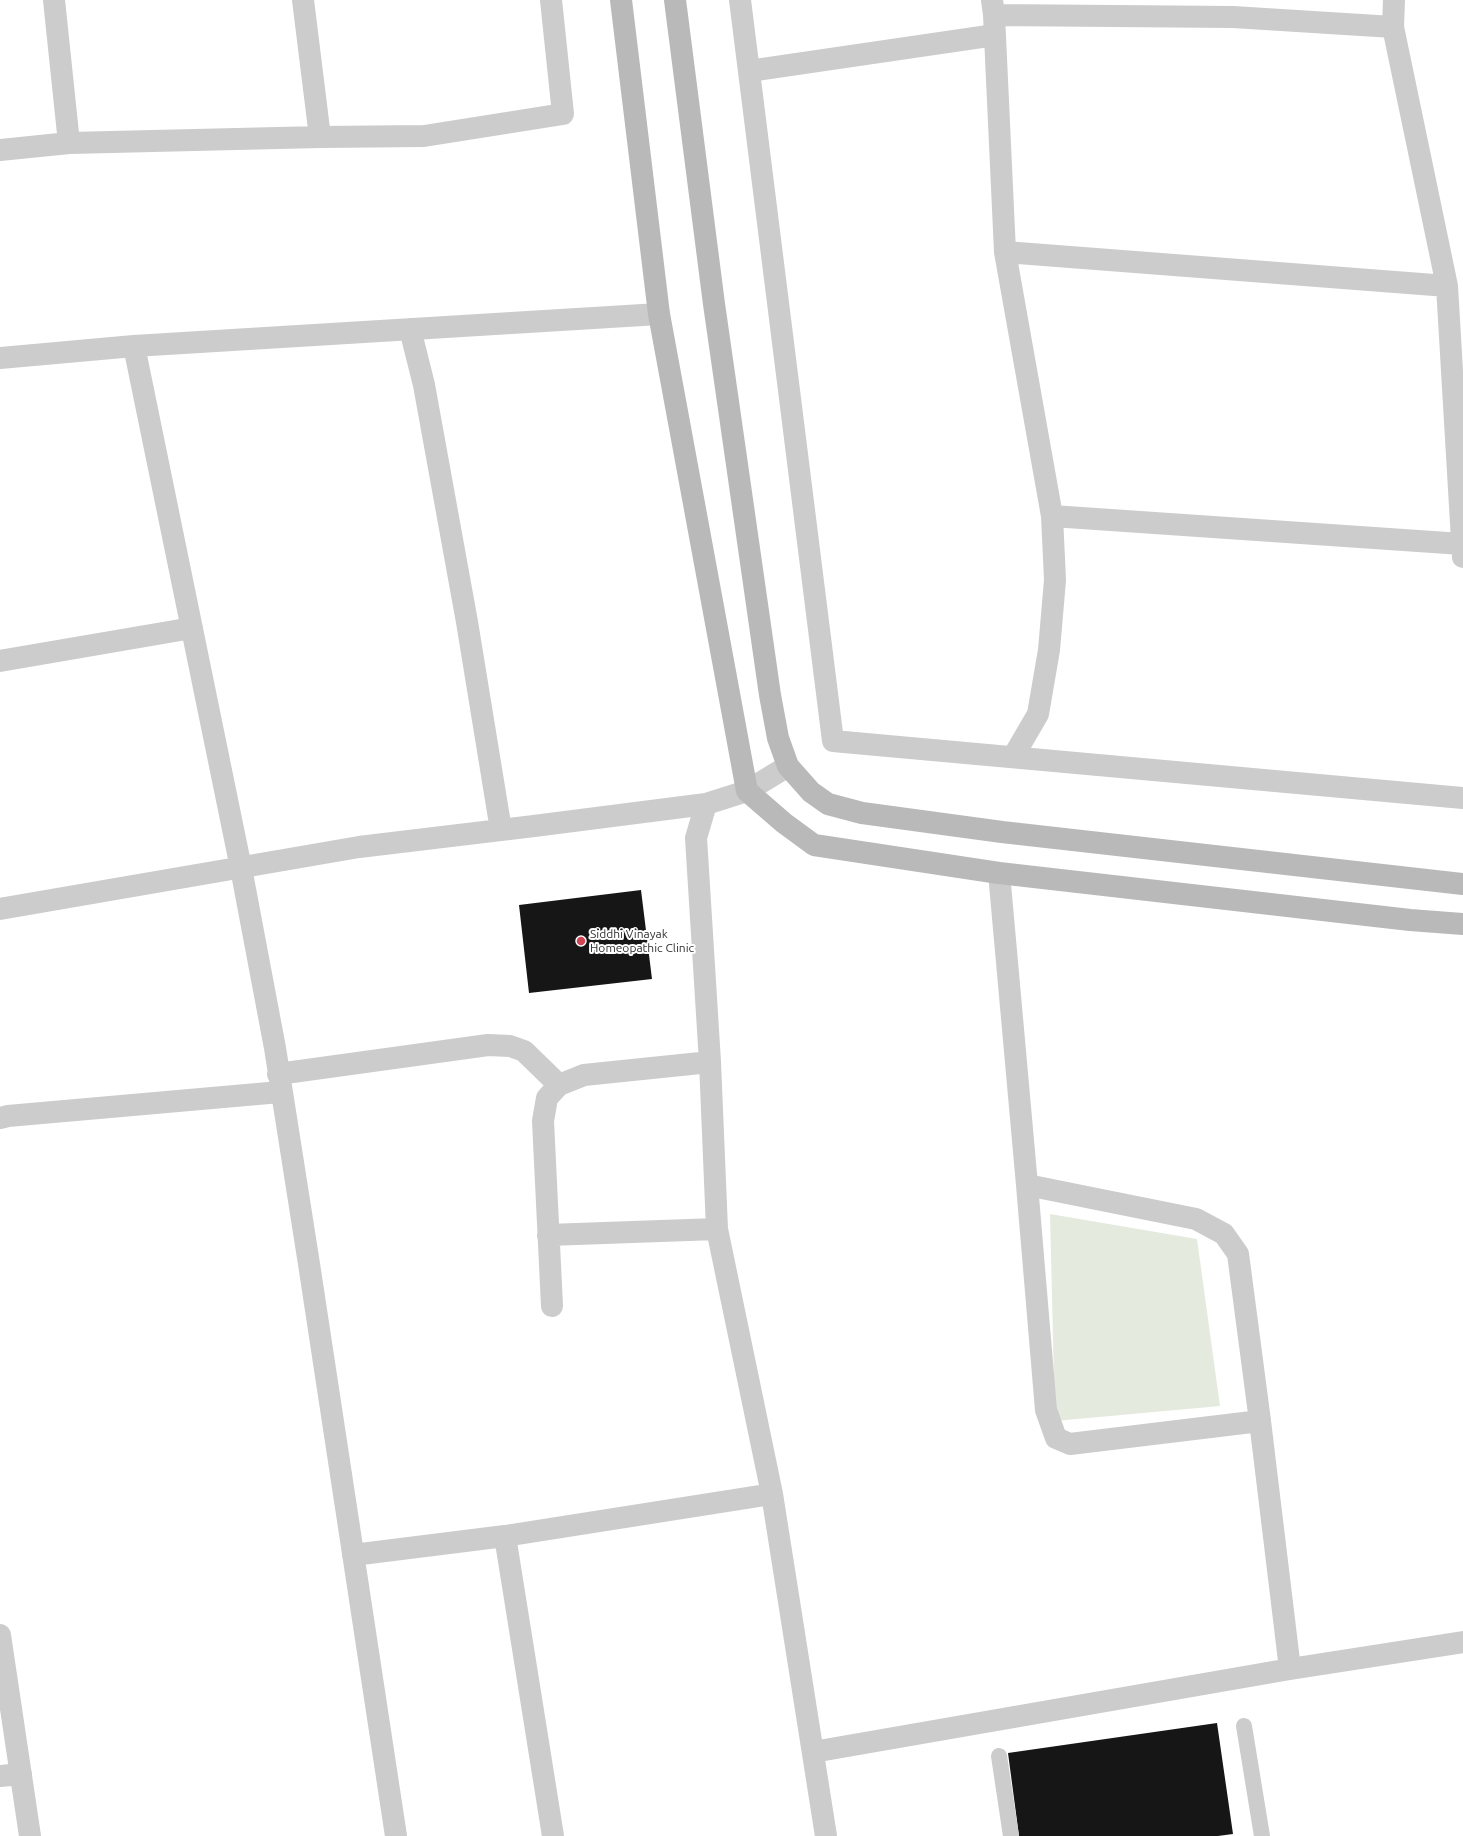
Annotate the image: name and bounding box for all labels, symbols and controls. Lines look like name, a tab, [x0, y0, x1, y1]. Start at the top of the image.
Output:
place label: Siddhi Vinayak Homeopathic Clinic	[590, 927, 694, 955]
marker: Siddhi Vinayak Homeopathic Clinic	[575, 935, 587, 947]

